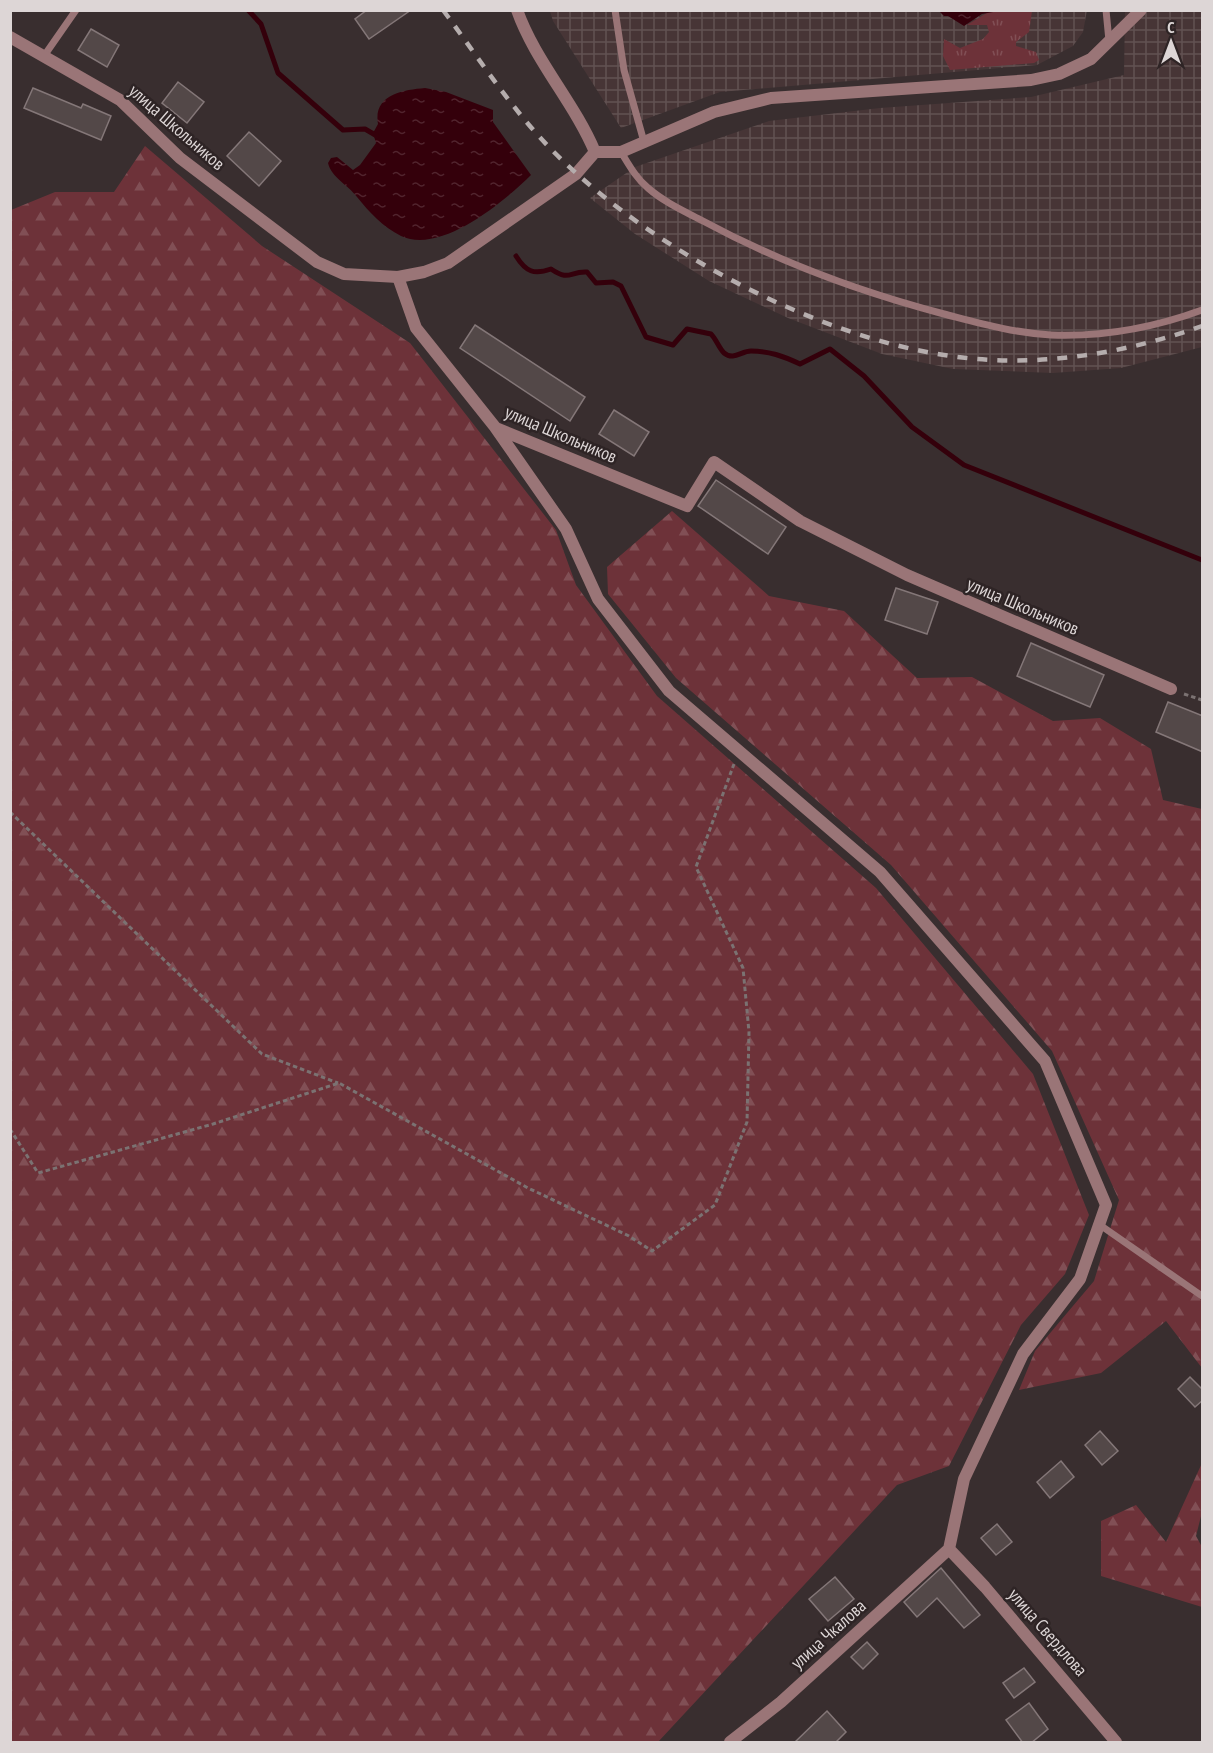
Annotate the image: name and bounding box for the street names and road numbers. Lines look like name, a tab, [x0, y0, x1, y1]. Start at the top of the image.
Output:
street label: улица Школьников	[124, 79, 230, 175]
street label: улица Школьников	[501, 400, 621, 468]
street label: улица Школьников	[963, 572, 1083, 640]
street label: улица Свердлова	[1003, 1583, 1093, 1681]
street label: улица Чкалова	[786, 1594, 870, 1674]

